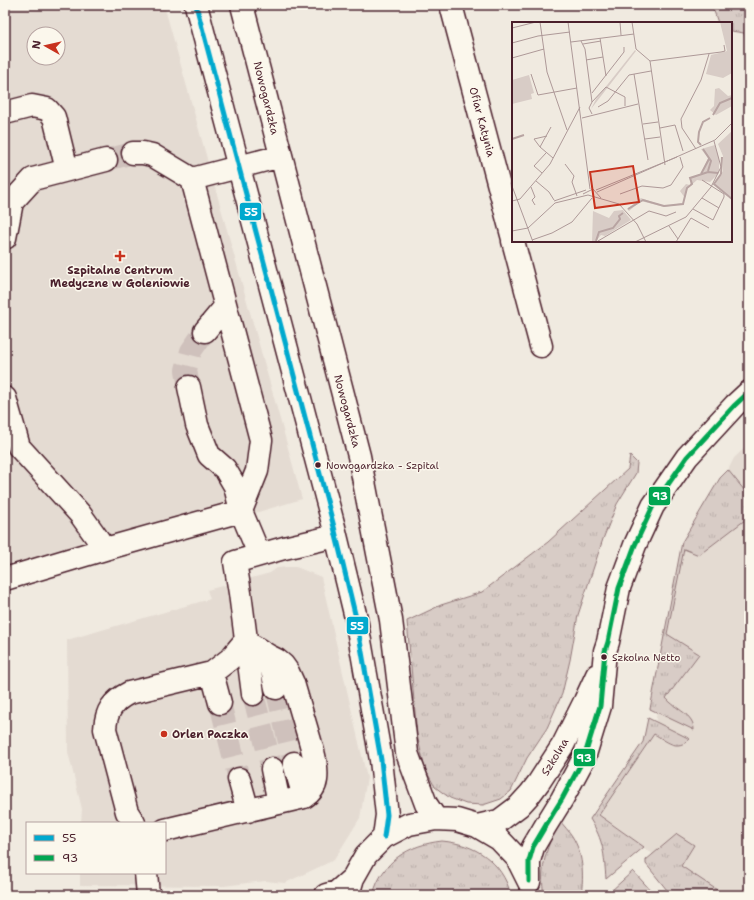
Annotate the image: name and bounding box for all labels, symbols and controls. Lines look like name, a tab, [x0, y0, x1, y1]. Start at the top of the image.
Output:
inset map	[512, 22, 732, 242]
north arrow	[26, 26, 66, 66]
text: N	[29, 39, 45, 50]
street label: Nowogardzka	[250, 60, 282, 136]
street label: Ofiar Katynia	[465, 85, 499, 159]
line badge: 55	[239, 202, 262, 221]
text: 55	[244, 205, 258, 220]
marker: Szpitalne Centrum Medyczne w Goleniowie	[114, 250, 126, 262]
place label: Szpitalne Centrum Medyczne w Goleniowie	[50, 263, 190, 291]
street label: Nowogardzka	[330, 373, 364, 449]
place label: Nowogardzka - Szpital	[326, 459, 439, 472]
marker: Nowogardzka - Szpital	[313, 460, 323, 470]
line badge: 93	[648, 486, 671, 506]
text: 93	[652, 489, 668, 504]
line badge: 55	[346, 616, 369, 635]
text: 55	[350, 619, 364, 634]
place label: Szkolna Netto	[612, 651, 680, 664]
marker: Szkolna Netto	[599, 652, 609, 662]
place label: Orlen Paczka	[172, 727, 249, 742]
marker: Orlen Paczka	[159, 729, 169, 739]
street label: Szkolna	[538, 735, 572, 779]
line badge: 93	[573, 748, 596, 767]
text: 93	[576, 751, 592, 766]
legend	[26, 822, 166, 874]
text: 55	[62, 830, 76, 846]
text: 93	[62, 850, 78, 866]

